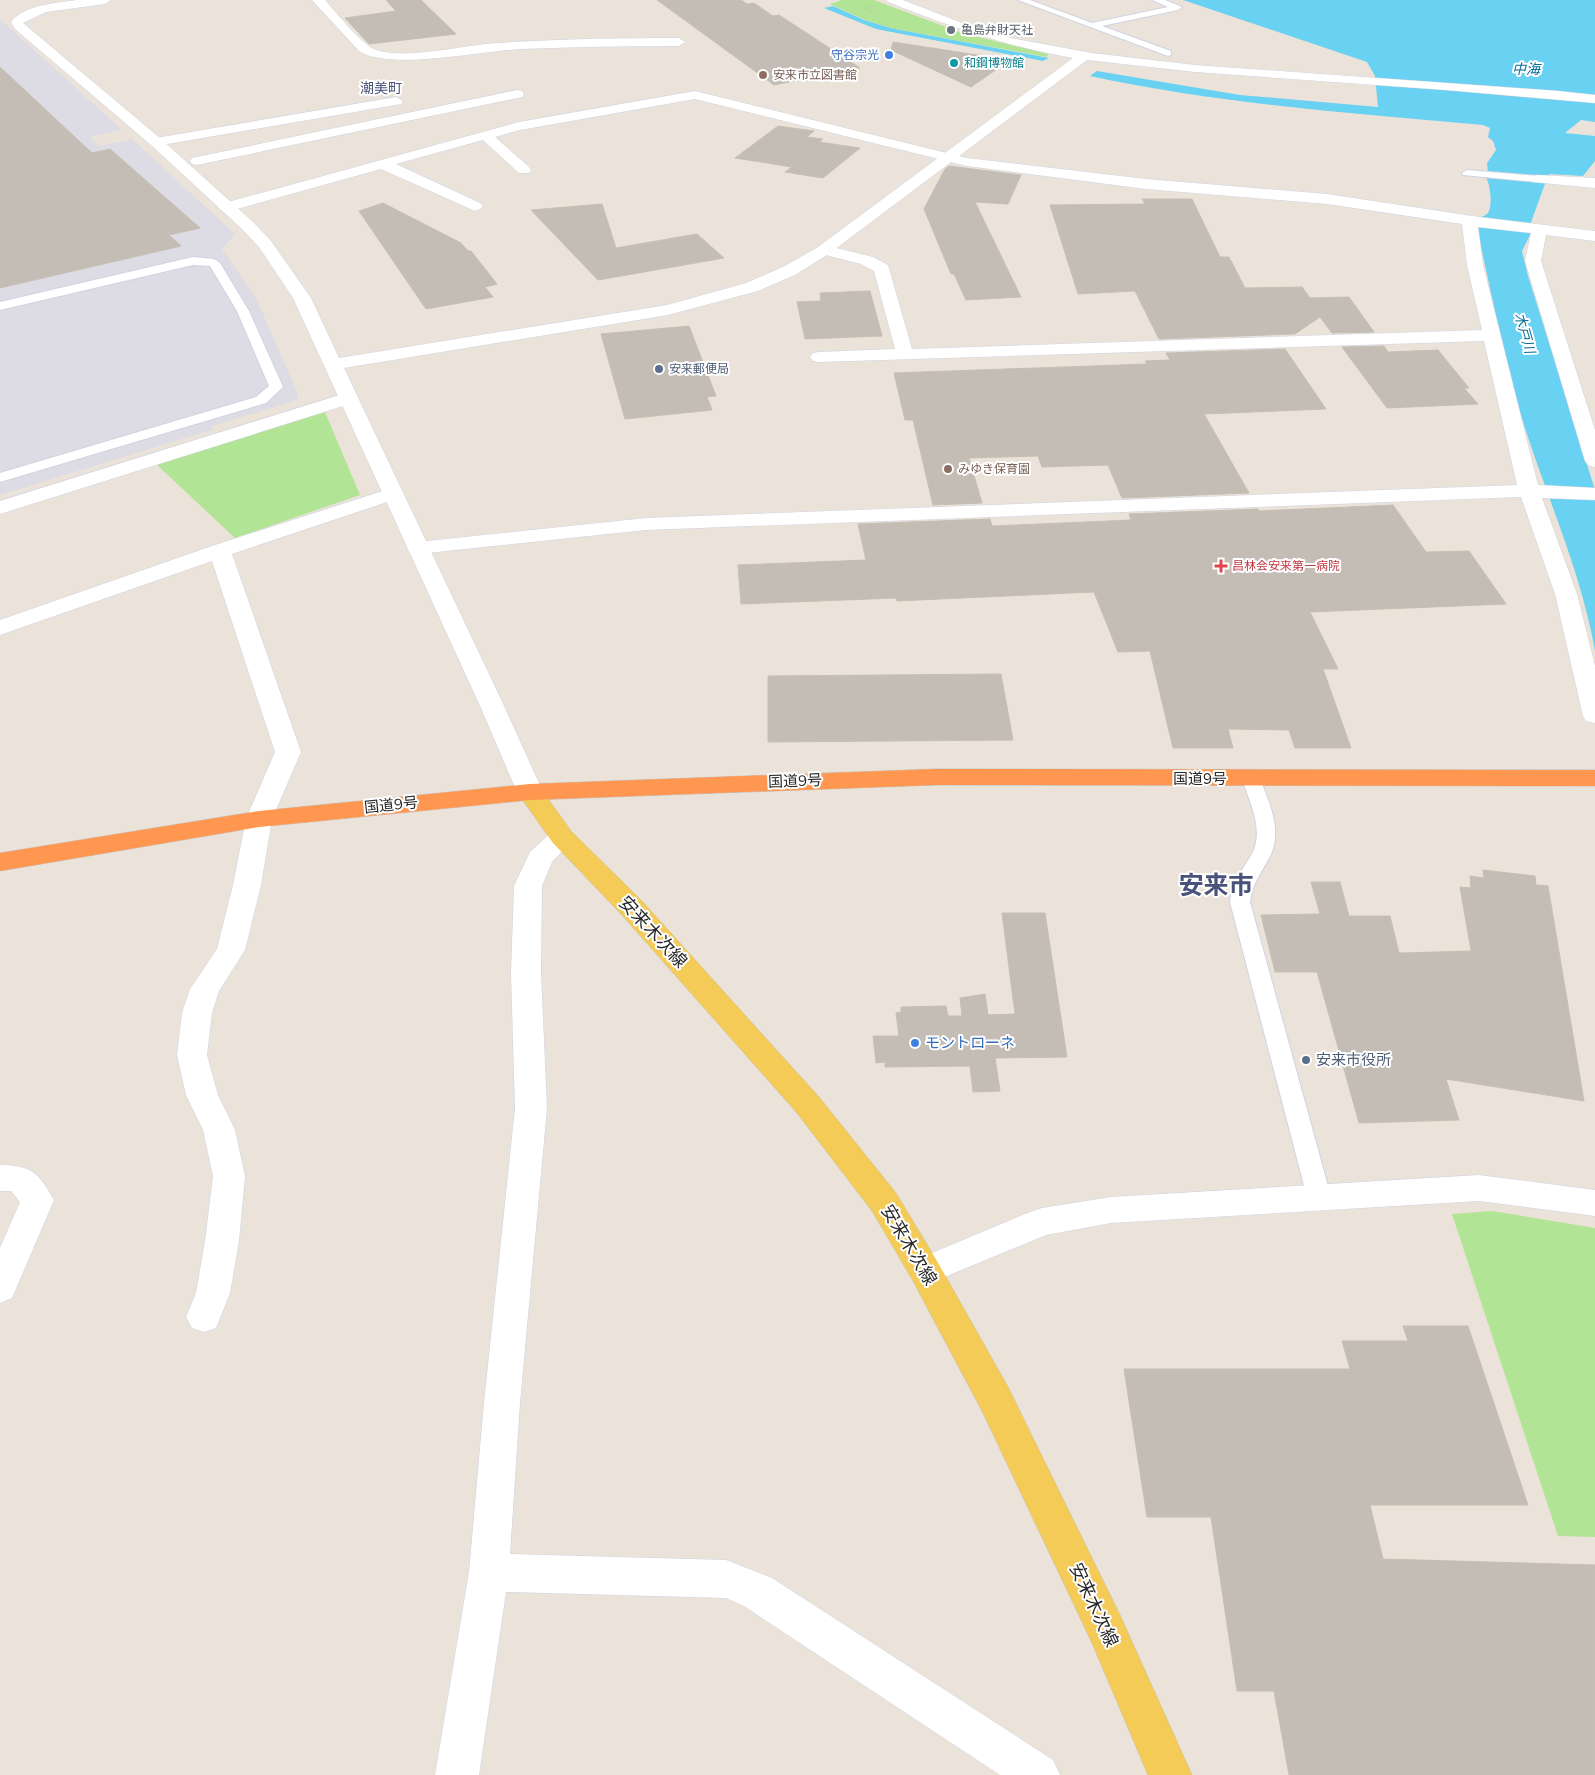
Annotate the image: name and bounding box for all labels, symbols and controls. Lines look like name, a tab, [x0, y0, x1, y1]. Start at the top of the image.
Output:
place label: 亀島弁財天社	[961, 22, 1033, 37]
marker: 亀島弁財天社	[945, 24, 957, 36]
place label: 守谷宗光	[831, 47, 879, 62]
marker: 守谷宗光	[883, 49, 895, 61]
place label: 和鋼博物館	[964, 55, 1024, 70]
marker: 和鋼博物館	[948, 57, 960, 69]
water label: 中海	[1512, 60, 1542, 78]
place label: 安来市立図書館	[773, 67, 857, 82]
marker: 安来市立図書館	[757, 69, 769, 81]
district label: 潮美町	[360, 79, 402, 97]
water label: 木戸川	[1511, 310, 1540, 358]
place label: 安来郵便局	[669, 361, 729, 376]
marker: 安来郵便局	[653, 363, 665, 375]
place label: みゆき保育園	[958, 461, 1030, 476]
marker: みゆき保育園	[942, 463, 954, 475]
place label: 昌林会安来第一病院	[1232, 558, 1340, 573]
marker: 昌林会安来第一病院	[1214, 559, 1228, 573]
street label: 国道9号	[1173, 769, 1227, 788]
street label: 国道9号	[768, 770, 822, 791]
street label: 国道9号	[363, 792, 419, 817]
district label: 安来市	[1178, 869, 1254, 900]
street label: 安来木次線	[614, 891, 692, 972]
place label: モントローネ	[925, 1033, 1015, 1052]
marker: モントローネ	[909, 1037, 921, 1049]
place label: 安来市役所	[1316, 1050, 1391, 1069]
marker: 安来市役所	[1300, 1054, 1312, 1066]
street label: 安来木次線	[876, 1200, 942, 1289]
street label: 安来木次線	[1065, 1559, 1124, 1650]

